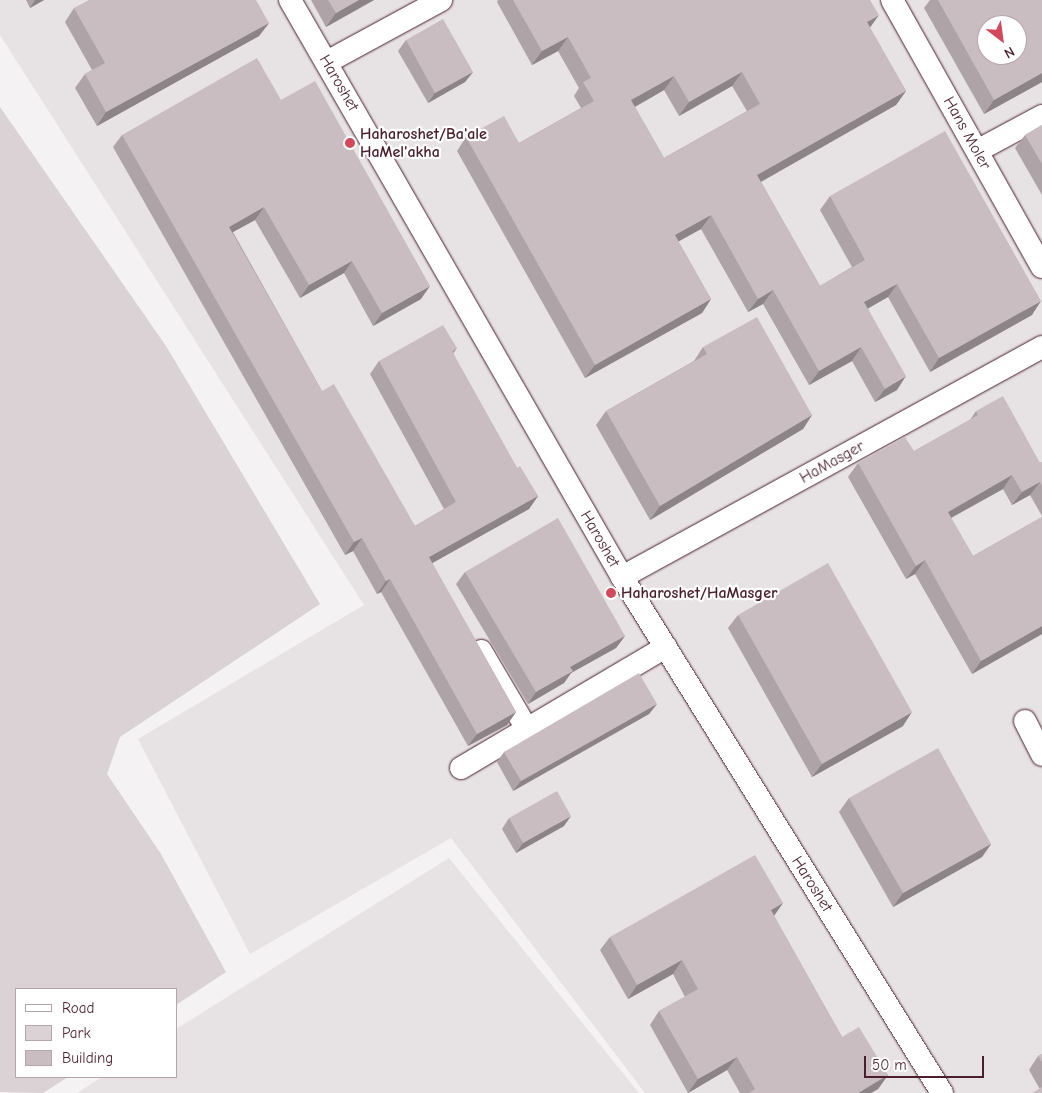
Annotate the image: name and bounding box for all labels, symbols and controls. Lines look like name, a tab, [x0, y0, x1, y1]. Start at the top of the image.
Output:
north arrow	[977, 15, 1027, 65]
text: N	[1001, 43, 1017, 62]
street label: Haroshet	[315, 51, 363, 115]
street label: Hans Moler	[939, 93, 995, 173]
place label: Haharoshet/Ba'ale HaMel'akha	[360, 124, 487, 162]
marker: Haharoshet/Ba'ale HaMel'akha	[344, 137, 356, 149]
street label: HaMasger	[796, 436, 868, 488]
street label: Haroshet	[576, 507, 624, 571]
place label: Haharoshet/HaMasger	[621, 583, 777, 603]
marker: Haharoshet/HaMasger	[605, 587, 617, 599]
street label: Haroshet	[787, 853, 837, 915]
legend	[15, 988, 178, 1078]
text: Road	[62, 999, 94, 1017]
text: Park	[62, 1024, 91, 1042]
scale bar	[867, 1046, 987, 1078]
text: Building	[62, 1049, 113, 1067]
text: 50 m	[872, 1056, 907, 1074]

